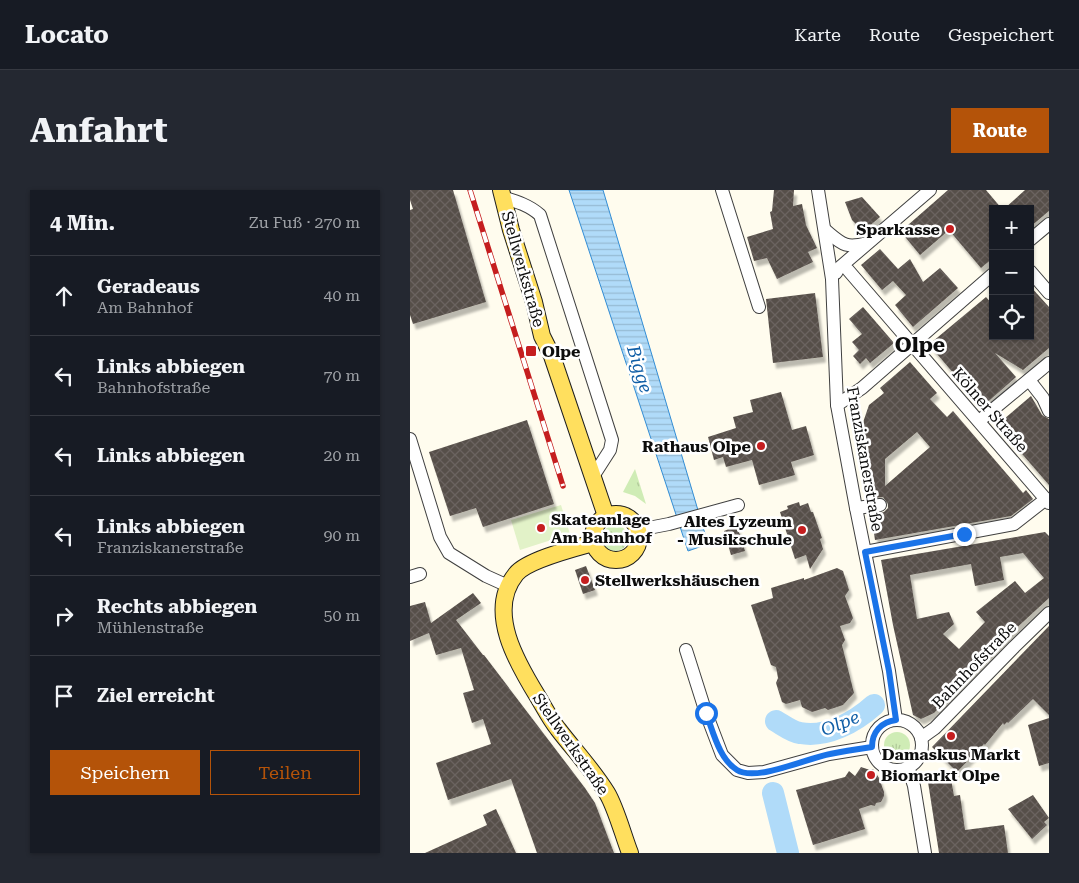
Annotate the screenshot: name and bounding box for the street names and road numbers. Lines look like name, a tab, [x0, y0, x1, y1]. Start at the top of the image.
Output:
street label: Stellwerkstraße	[497, 209, 549, 329]
street label: Kölner Straße	[948, 364, 1032, 456]
street label: Franziskanerstraße	[843, 385, 887, 533]
street label: Bahnhofstraße	[928, 618, 1020, 712]
street label: Stellwerkstraße	[529, 689, 613, 799]

